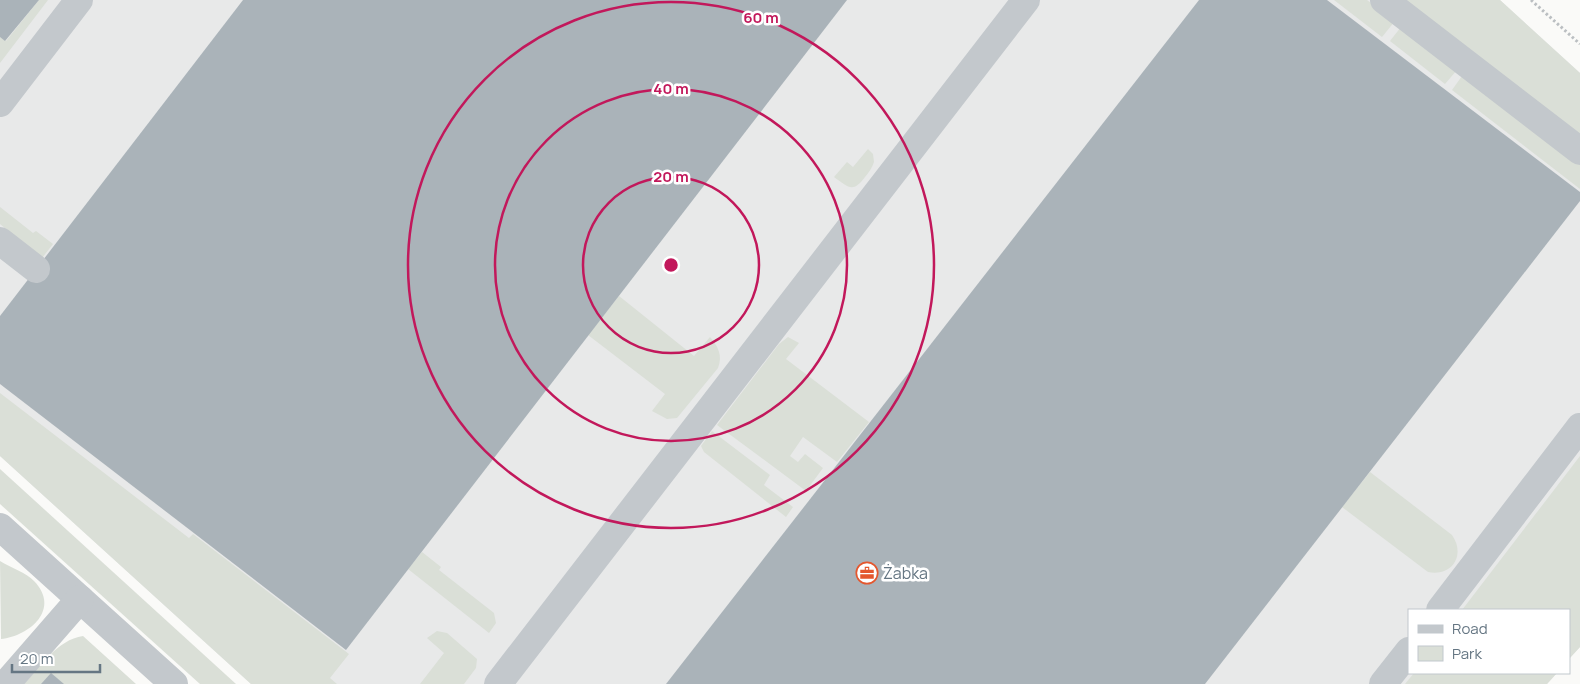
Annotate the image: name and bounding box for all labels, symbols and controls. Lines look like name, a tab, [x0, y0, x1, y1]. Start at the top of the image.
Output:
text: 60 m	[743, 7, 779, 28]
text: 40 m	[653, 78, 689, 99]
text: 20 m	[653, 166, 689, 187]
centre of rings	[662, 256, 680, 274]
office icon: Żabka	[855, 561, 879, 585]
place label: Żabka	[883, 562, 928, 584]
legend	[1408, 609, 1570, 674]
text: Road	[1452, 618, 1488, 639]
scale bar	[12, 642, 100, 674]
text: Park	[1452, 643, 1482, 664]
text: 20 m	[20, 648, 53, 669]

